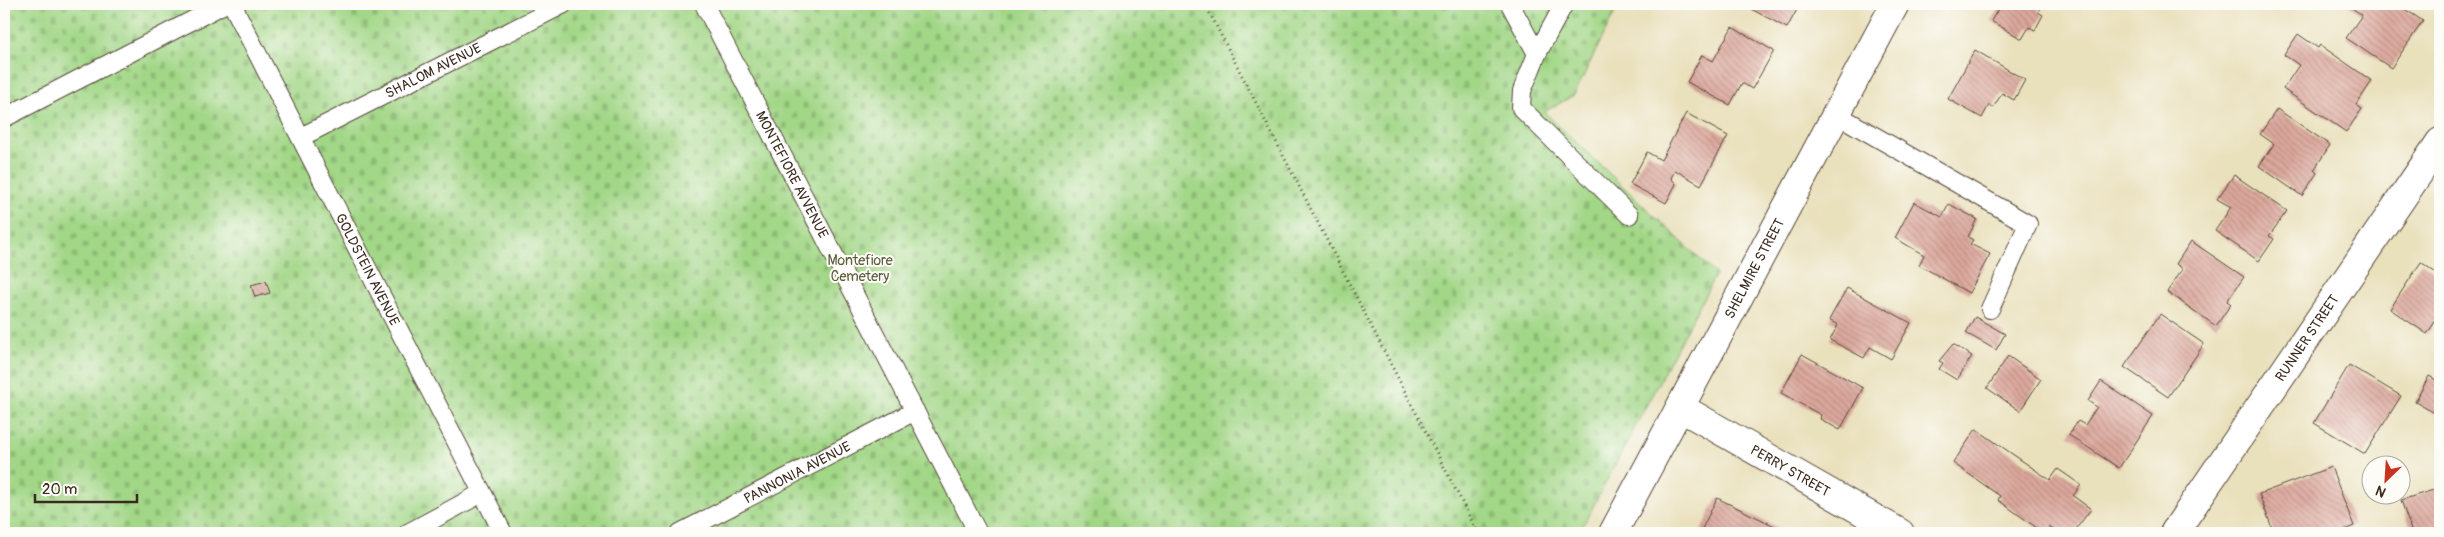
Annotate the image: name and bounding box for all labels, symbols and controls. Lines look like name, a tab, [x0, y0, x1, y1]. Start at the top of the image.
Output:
street label: SHALOM AVENUE	[382, 39, 484, 102]
street label: MONTEFIORE AVVENUE	[752, 108, 832, 241]
street label: GOLDSTEIN AVENUE	[332, 210, 403, 328]
street label: SHELMIRE STREET	[1721, 215, 1788, 322]
park label: Montefiore Cemetery	[827, 252, 893, 285]
street label: RUNNER STREET	[2272, 291, 2343, 385]
street label: PANNONIA AVENUE	[741, 438, 854, 507]
street label: PERRY STREET	[1747, 441, 1833, 500]
north arrow	[2362, 454, 2412, 504]
scale bar	[35, 472, 138, 504]
text: 20 m	[42, 480, 77, 499]
text: N	[2373, 482, 2389, 501]

